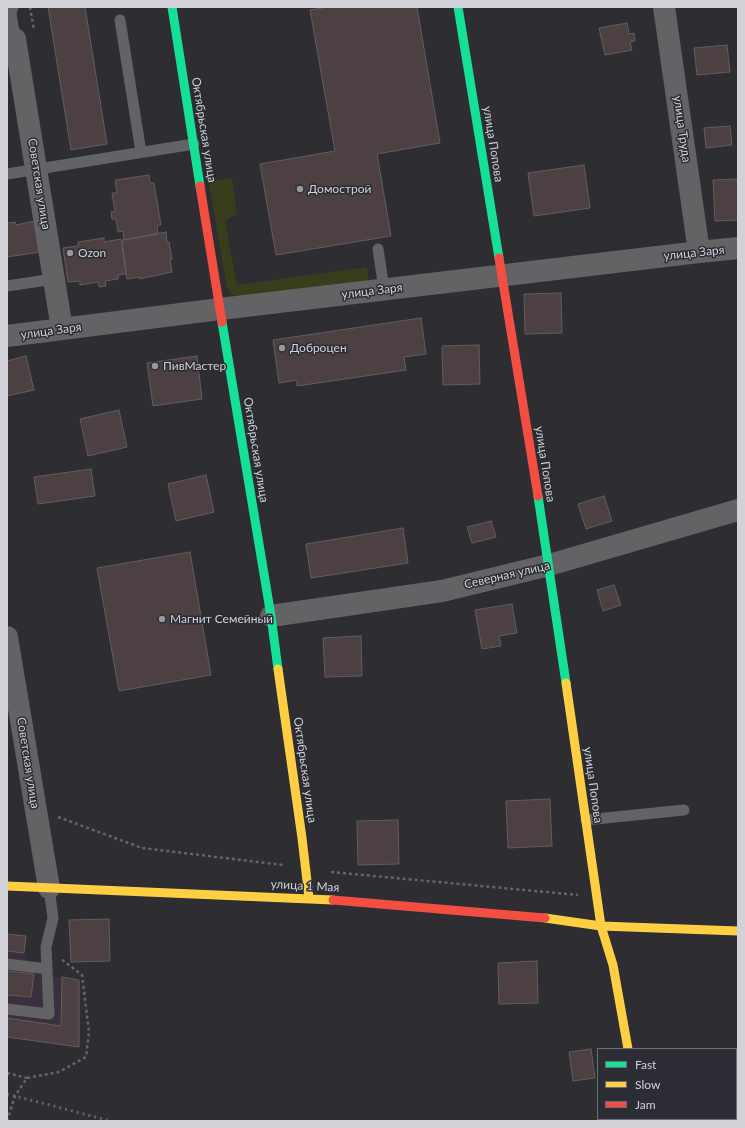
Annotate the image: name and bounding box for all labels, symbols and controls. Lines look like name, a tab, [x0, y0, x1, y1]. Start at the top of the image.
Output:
street label: Октябрьская улица	[189, 76, 219, 184]
street label: улица Труда	[670, 95, 694, 163]
street label: улица Попова	[480, 105, 506, 183]
street label: Советская улица	[25, 137, 53, 231]
place label: Домострой	[308, 182, 371, 196]
marker: Домострой	[295, 184, 305, 194]
street label: улица Заря	[663, 243, 725, 263]
place label: Ozon	[78, 246, 106, 260]
marker: Ozon	[65, 248, 75, 258]
street label: улица Заря	[341, 280, 403, 302]
street label: улица Заря	[20, 320, 82, 342]
place label: Доброцен	[290, 341, 347, 355]
marker: Доброцен	[277, 343, 287, 353]
place label: ПивМастер	[163, 359, 226, 373]
marker: ПивМастер	[150, 361, 160, 371]
street label: Октябрьская улица	[241, 396, 271, 504]
street label: улица Попова	[532, 425, 558, 503]
street label: Северная улица	[463, 558, 551, 592]
place label: Магнит Семейный	[170, 612, 273, 626]
marker: Магнит Семейный	[157, 614, 167, 624]
street label: Советская улица	[14, 716, 42, 810]
street label: Октябрьская улица	[290, 716, 320, 824]
street label: улица Попова	[581, 746, 605, 824]
street label: улица 1 Мая	[270, 877, 340, 895]
legend	[597, 1048, 737, 1120]
text: Fast	[635, 1057, 656, 1072]
text: Slow	[635, 1077, 660, 1092]
text: Jam	[635, 1097, 656, 1112]

